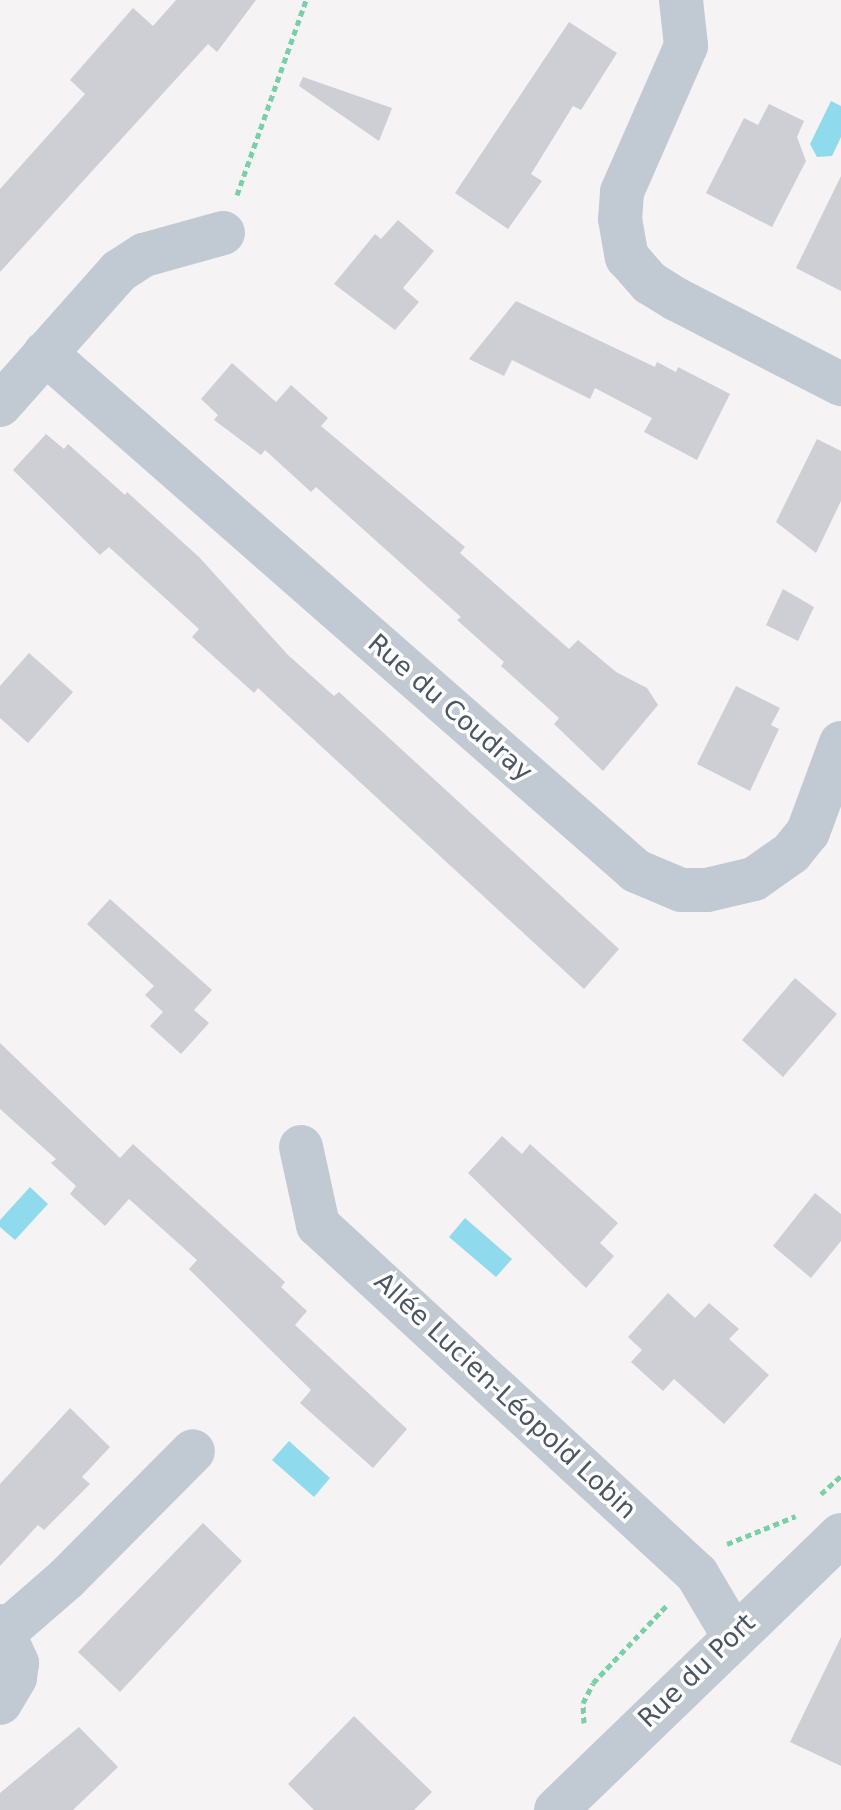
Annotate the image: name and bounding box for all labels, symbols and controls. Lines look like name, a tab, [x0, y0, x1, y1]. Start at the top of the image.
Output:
street label: Rue du Coudray	[361, 628, 539, 788]
street label: Allée Lucien-Léopold Lobin	[368, 1266, 642, 1526]
street label: Rue du Port	[632, 1608, 762, 1734]

